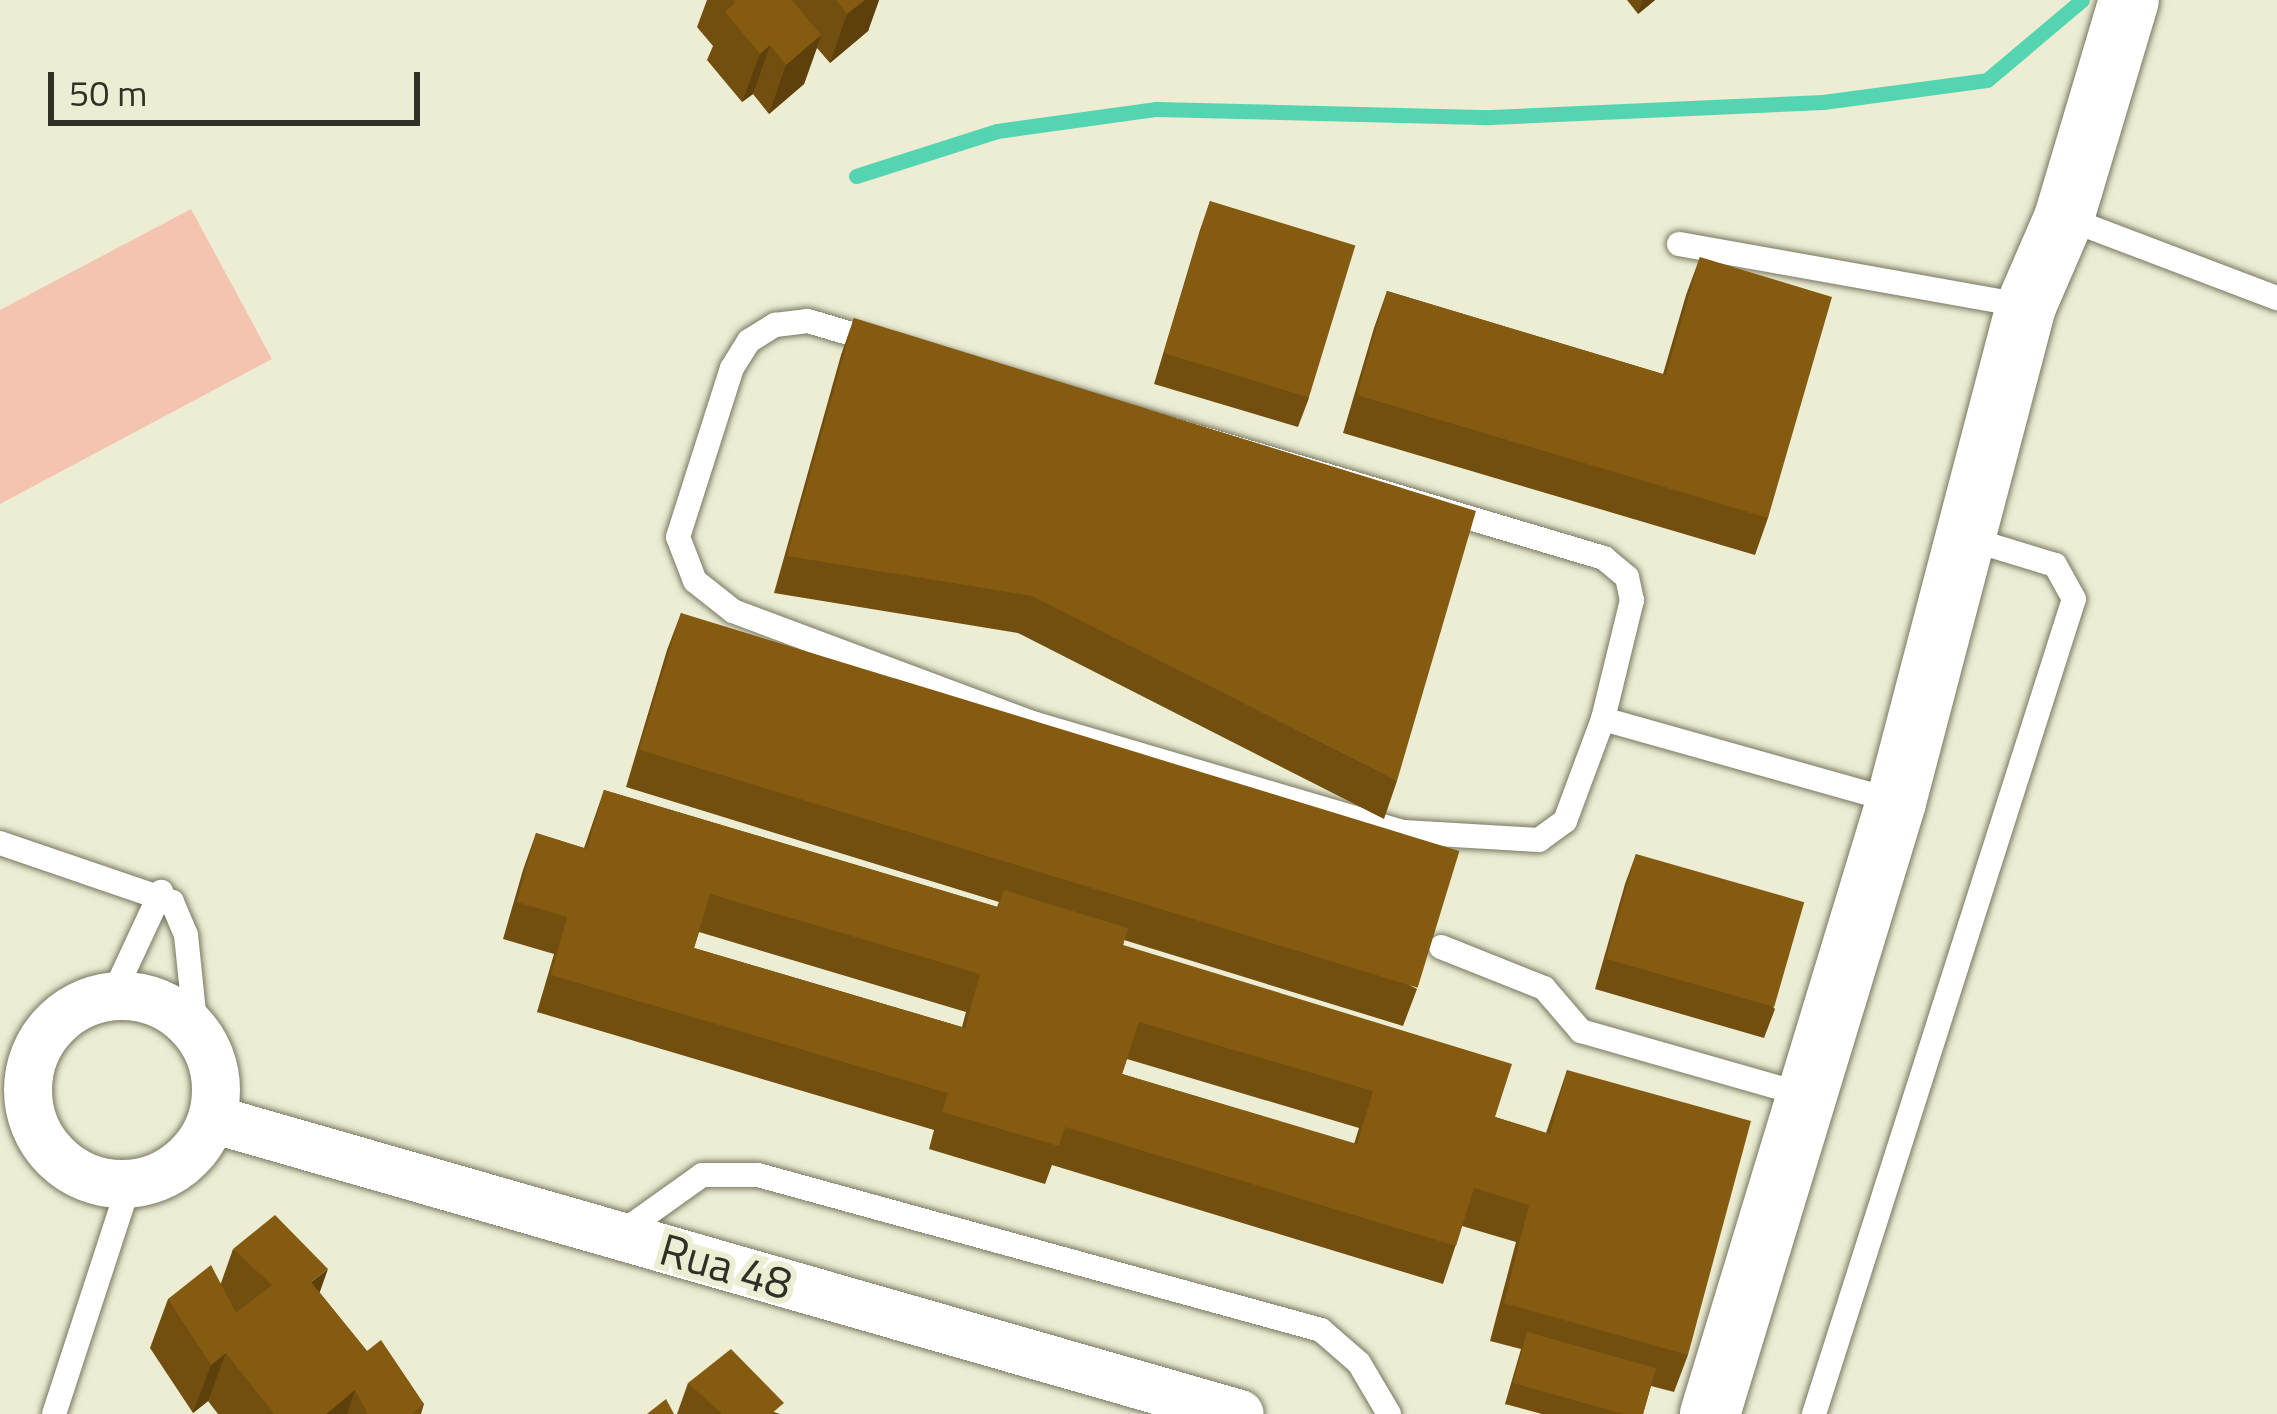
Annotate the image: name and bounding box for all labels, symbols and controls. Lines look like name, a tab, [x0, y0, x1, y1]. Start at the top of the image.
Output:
scale bar	[54, 48, 426, 122]
text: 50 m	[69, 65, 147, 120]
street label: Rua 48	[654, 1222, 798, 1310]

